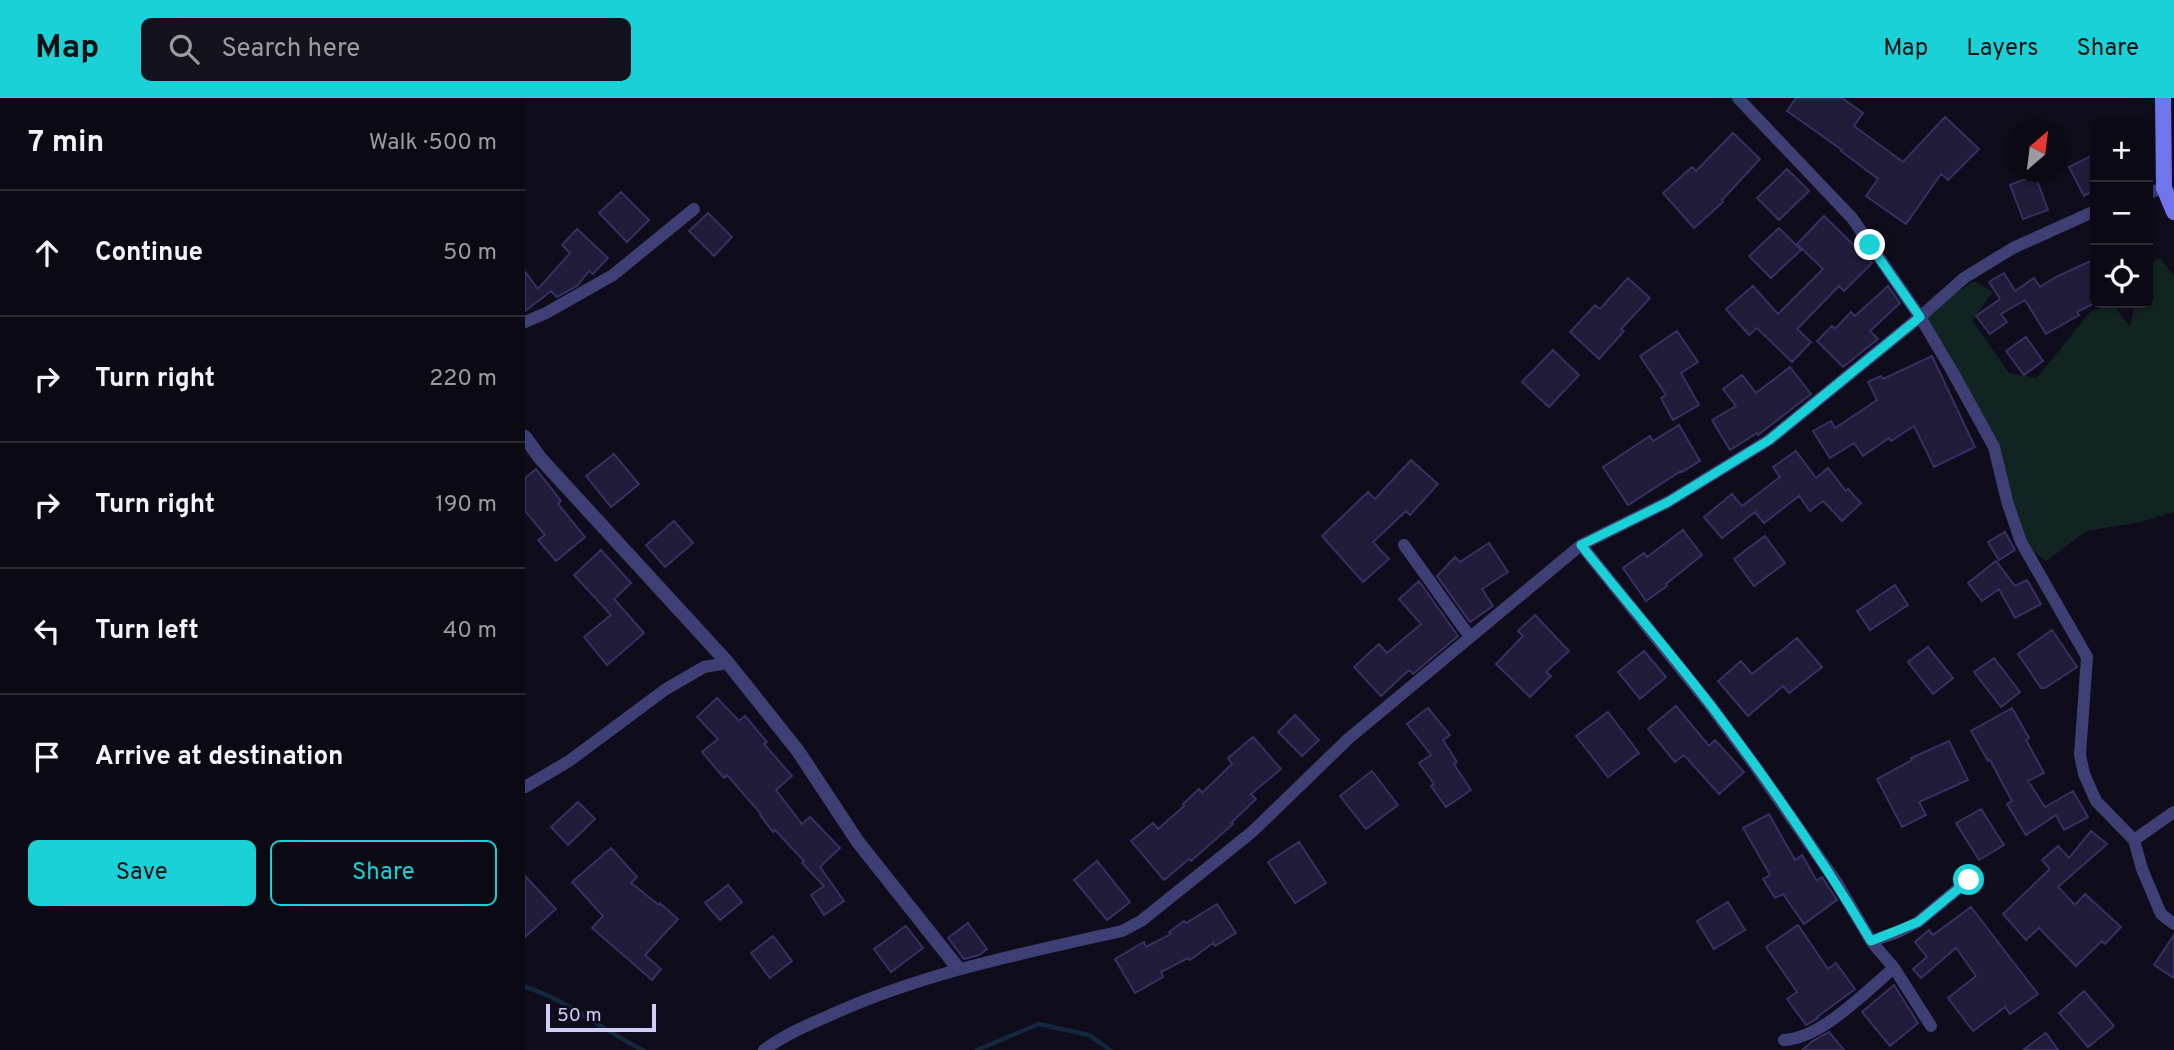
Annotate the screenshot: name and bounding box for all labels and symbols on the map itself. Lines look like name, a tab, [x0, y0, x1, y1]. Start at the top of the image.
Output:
north arrow	[2006, 119, 2069, 182]
route end	[1854, 229, 1885, 260]
route start	[1953, 864, 1984, 895]
scale bar	[546, 1001, 656, 1033]

